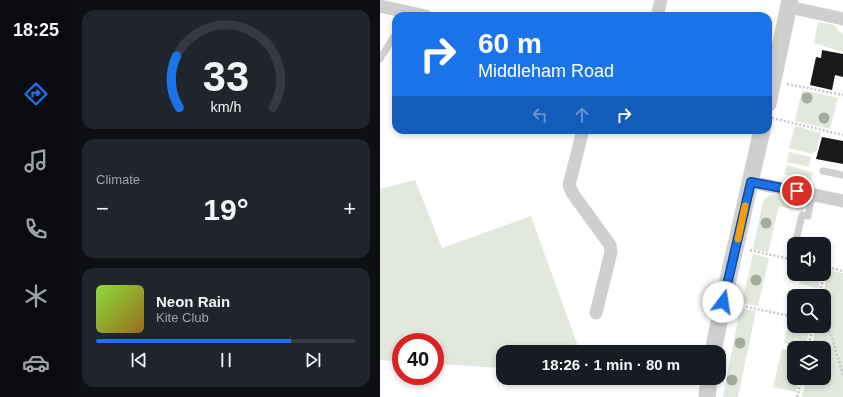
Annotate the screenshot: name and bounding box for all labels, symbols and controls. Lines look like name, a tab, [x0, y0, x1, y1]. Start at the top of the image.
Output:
text: 18:25	[13, 20, 59, 40]
icon: right	[412, 28, 464, 80]
text: 60 m	[478, 28, 542, 59]
text: 33	[203, 52, 249, 99]
text: Middleham Road	[478, 61, 614, 81]
icon: directions	[22, 80, 50, 108]
text: km/h	[211, 98, 242, 114]
icon: left	[529, 104, 551, 126]
icon: ahead	[571, 104, 593, 126]
icon: right	[613, 104, 635, 126]
icon: music	[22, 147, 50, 175]
text: Climate	[96, 172, 140, 187]
pin	[780, 174, 814, 208]
icon: arrive	[786, 180, 808, 202]
text: 19°	[203, 193, 249, 226]
text: −	[96, 196, 109, 221]
text: +	[343, 196, 356, 221]
icon: phone	[22, 215, 50, 243]
map controls	[787, 237, 831, 385]
button: sound	[787, 237, 831, 281]
position arrow	[702, 281, 744, 323]
icon: climate	[22, 282, 50, 310]
button: search	[787, 289, 831, 333]
text: Neon Rain	[156, 293, 230, 310]
text: Kite Club	[156, 310, 209, 325]
speed limit sign: 40	[392, 333, 444, 385]
button: layers	[787, 341, 831, 385]
icon: car	[22, 349, 50, 377]
icon: previous	[128, 349, 150, 371]
icon: pause	[215, 349, 237, 371]
icon: next	[302, 349, 324, 371]
text: 18:26 · 1 min · 80 m	[542, 356, 680, 373]

